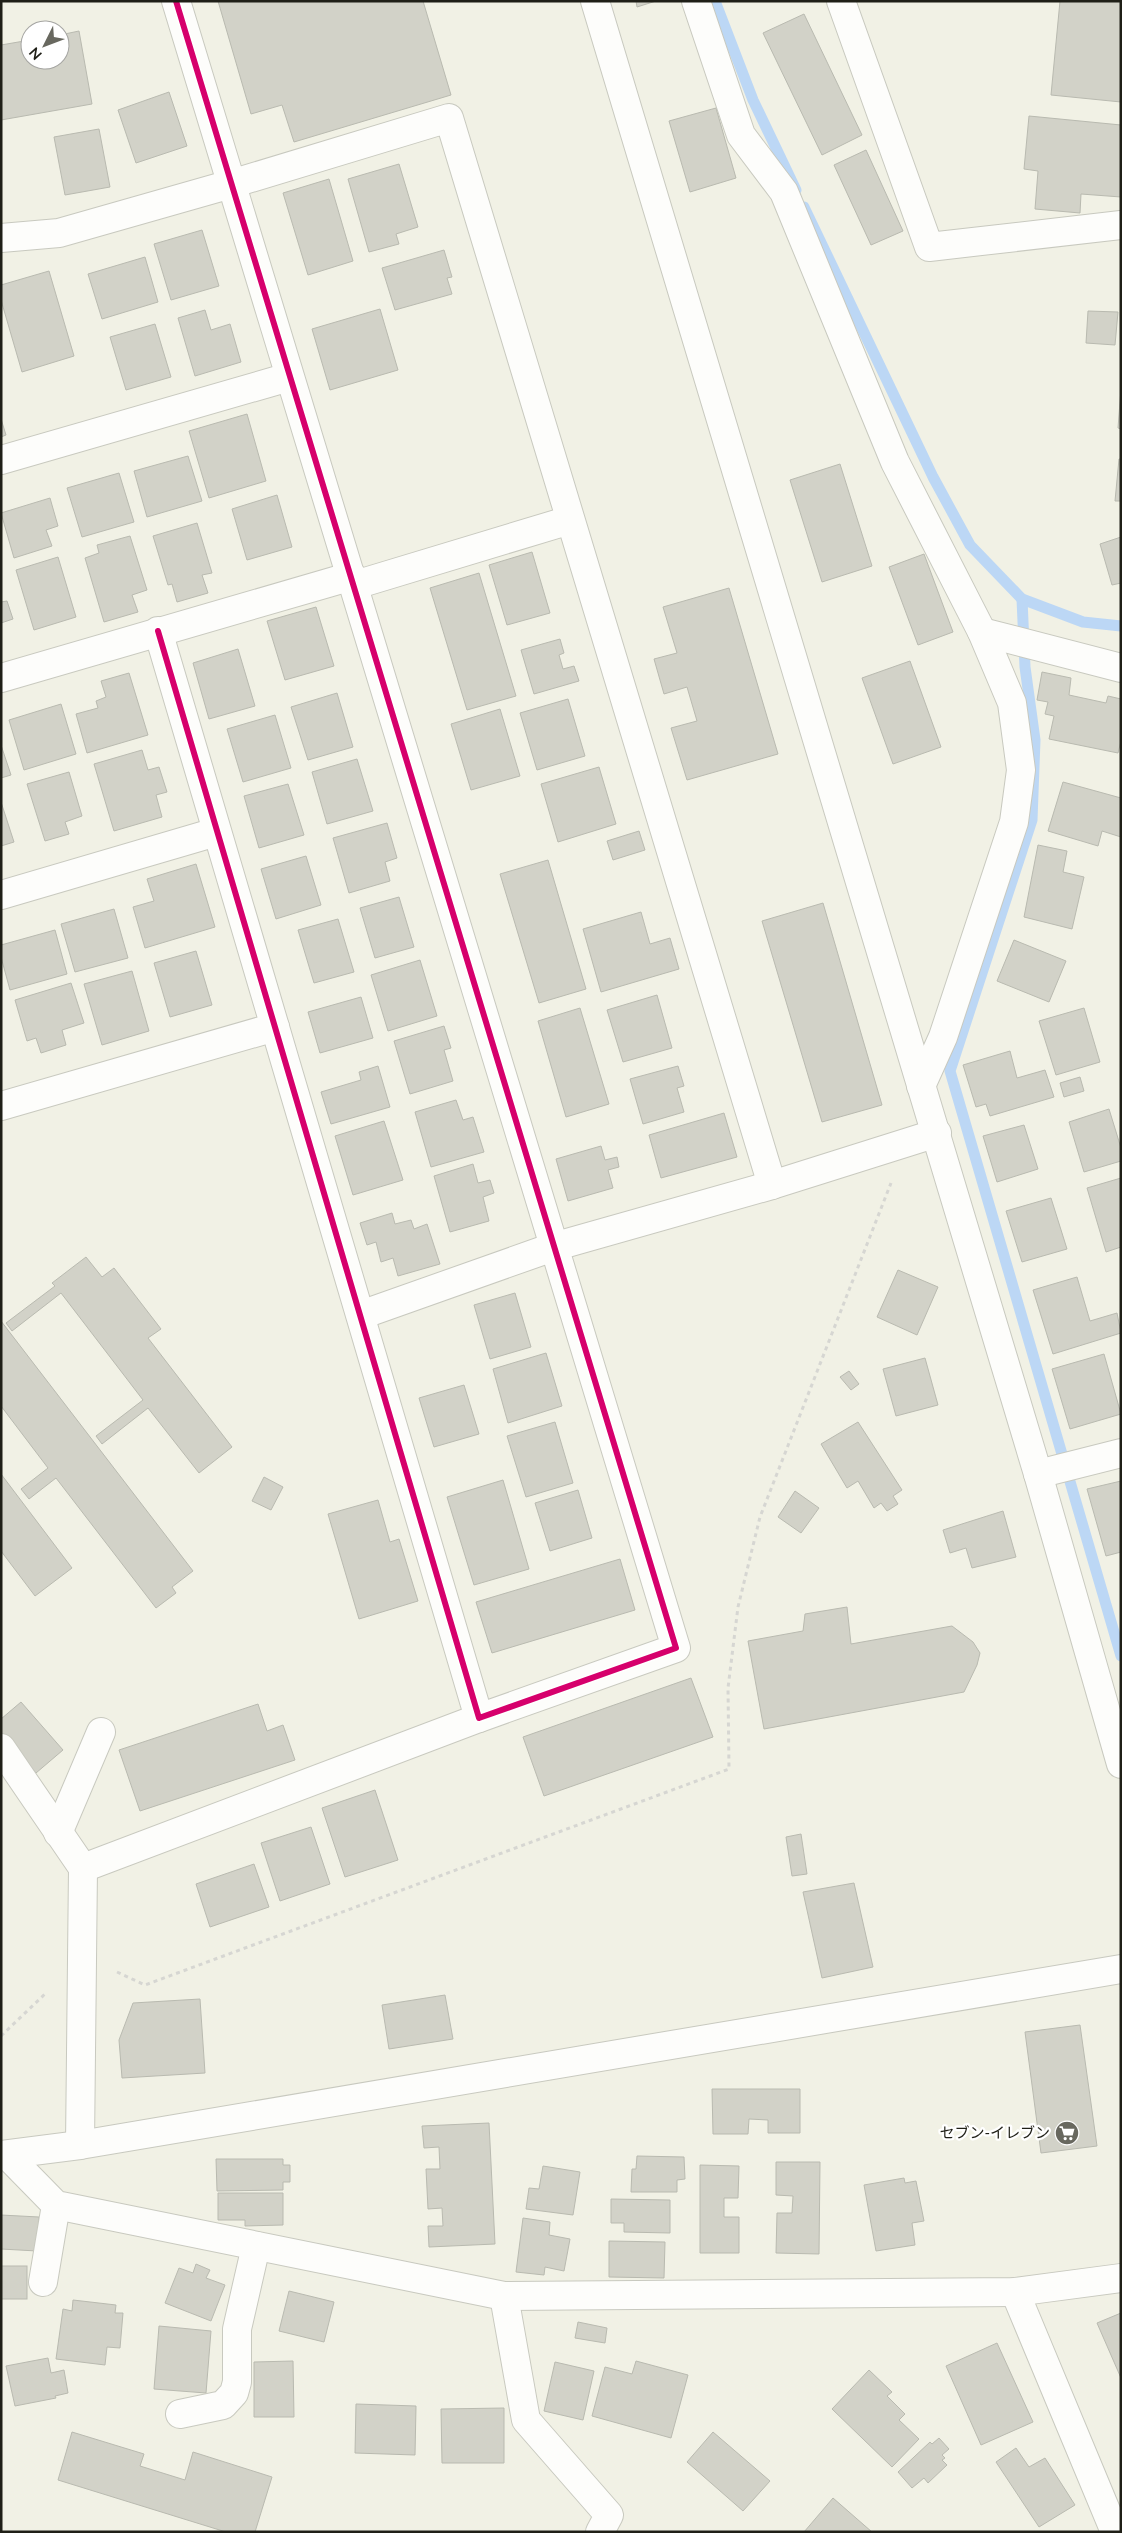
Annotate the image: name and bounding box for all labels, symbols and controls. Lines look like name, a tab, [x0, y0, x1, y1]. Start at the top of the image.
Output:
north arrow	[20, 20, 70, 70]
text: N	[25, 44, 45, 64]
supermarket icon: セブン-イレブン	[1054, 2120, 1080, 2146]
place label: セブン-イレブン	[939, 2123, 1050, 2141]

